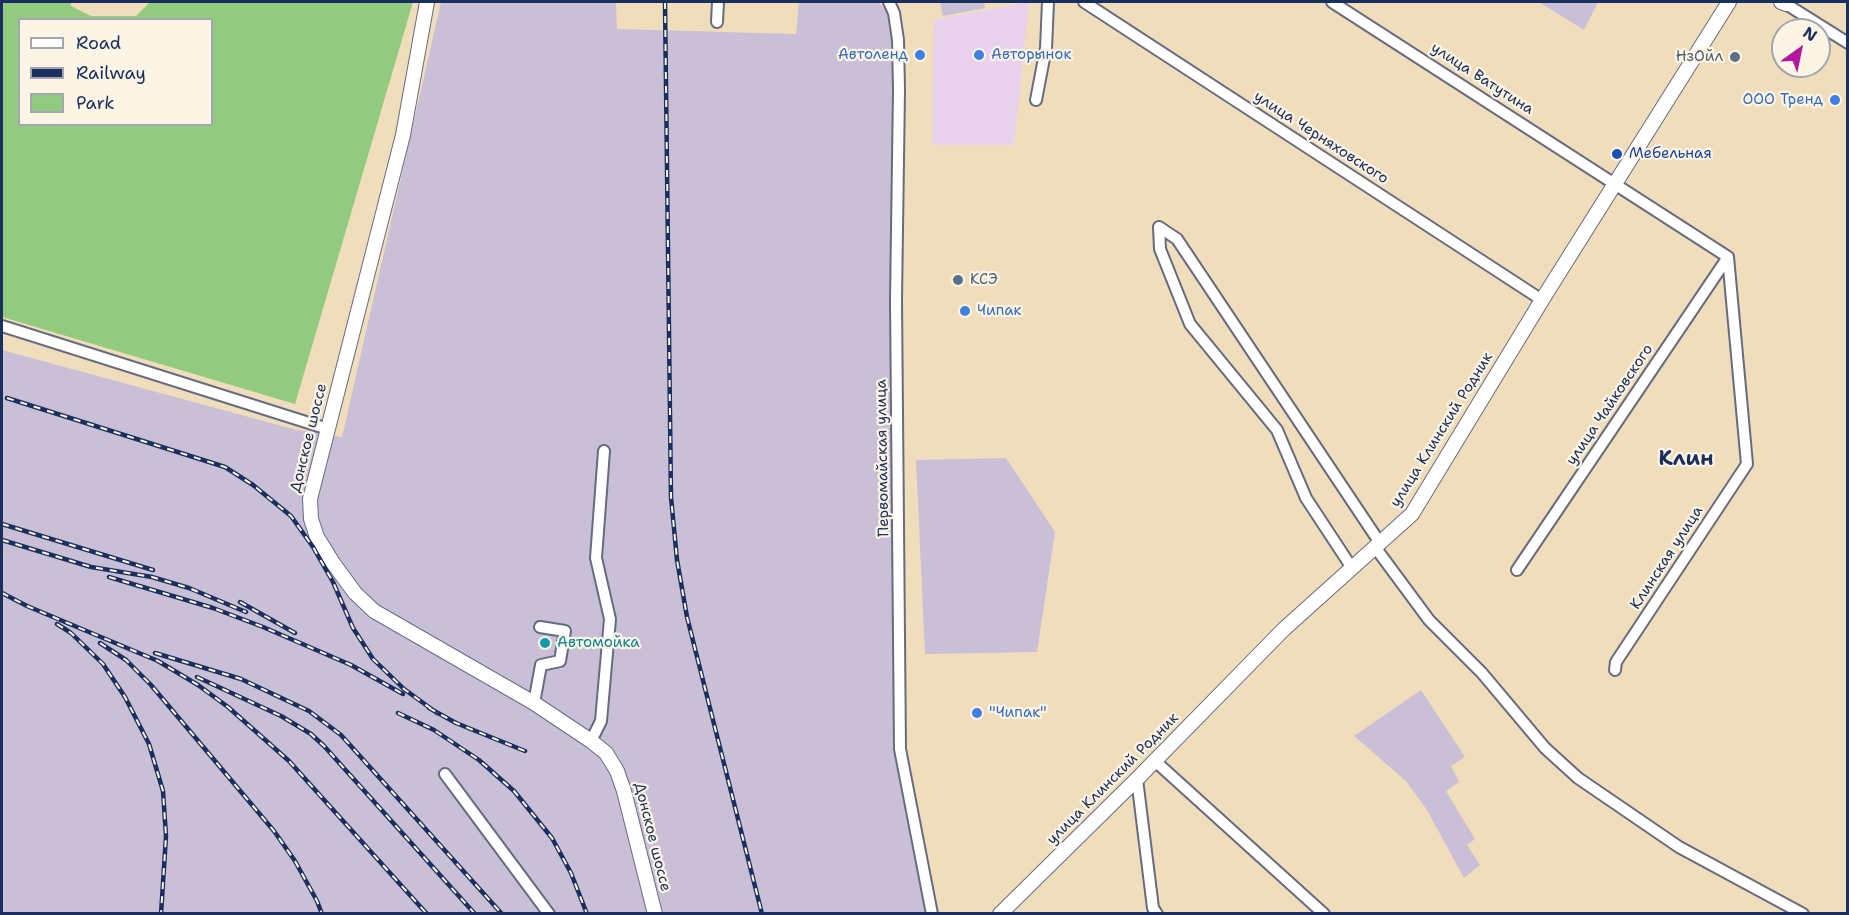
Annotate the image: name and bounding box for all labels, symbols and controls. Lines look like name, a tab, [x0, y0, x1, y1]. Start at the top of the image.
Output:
legend	[18, 18, 213, 126]
north arrow	[1771, 18, 1831, 78]
text: N	[1799, 22, 1821, 46]
text: Road	[76, 31, 121, 55]
street label: улица Ватутина	[1427, 39, 1537, 119]
place label: Автоленд	[838, 46, 908, 64]
place label: Авторынок	[991, 46, 1071, 64]
marker: Автоленд	[913, 48, 927, 62]
marker: Авторынок	[972, 48, 986, 62]
place label: НзОйл	[1676, 48, 1723, 66]
marker: НзОйл	[1728, 50, 1742, 64]
text: Railway	[76, 61, 146, 85]
street label: улица Черняховского	[1250, 88, 1392, 188]
text: Park	[76, 91, 115, 115]
place label: ООО Тренд	[1742, 91, 1823, 109]
marker: ООО Тренд	[1828, 93, 1842, 107]
place label: Мебельная	[1629, 145, 1712, 163]
marker: Мебельная	[1610, 147, 1624, 161]
place label: КСЭ	[970, 271, 998, 289]
marker: КСЭ	[951, 273, 965, 287]
place label: Чипак	[977, 302, 1022, 320]
marker: Чипак	[958, 304, 972, 318]
street label: улица Чайковского	[1563, 341, 1657, 469]
street label: улица Клинский Родник	[1387, 349, 1497, 511]
street label: Первомайская улица	[873, 379, 893, 537]
street label: Донское шоссе	[287, 382, 331, 494]
district label: Клин	[1658, 447, 1714, 473]
street label: Клинская улица	[1627, 503, 1707, 613]
place label: Автомойка	[557, 634, 640, 652]
marker: Автомойка	[538, 636, 552, 650]
place label: "Чипак"	[989, 704, 1047, 722]
marker: "Чипак"	[970, 706, 984, 720]
street label: улица Клинский Родник	[1043, 709, 1183, 849]
street label: Донское шоссе	[630, 781, 674, 893]

